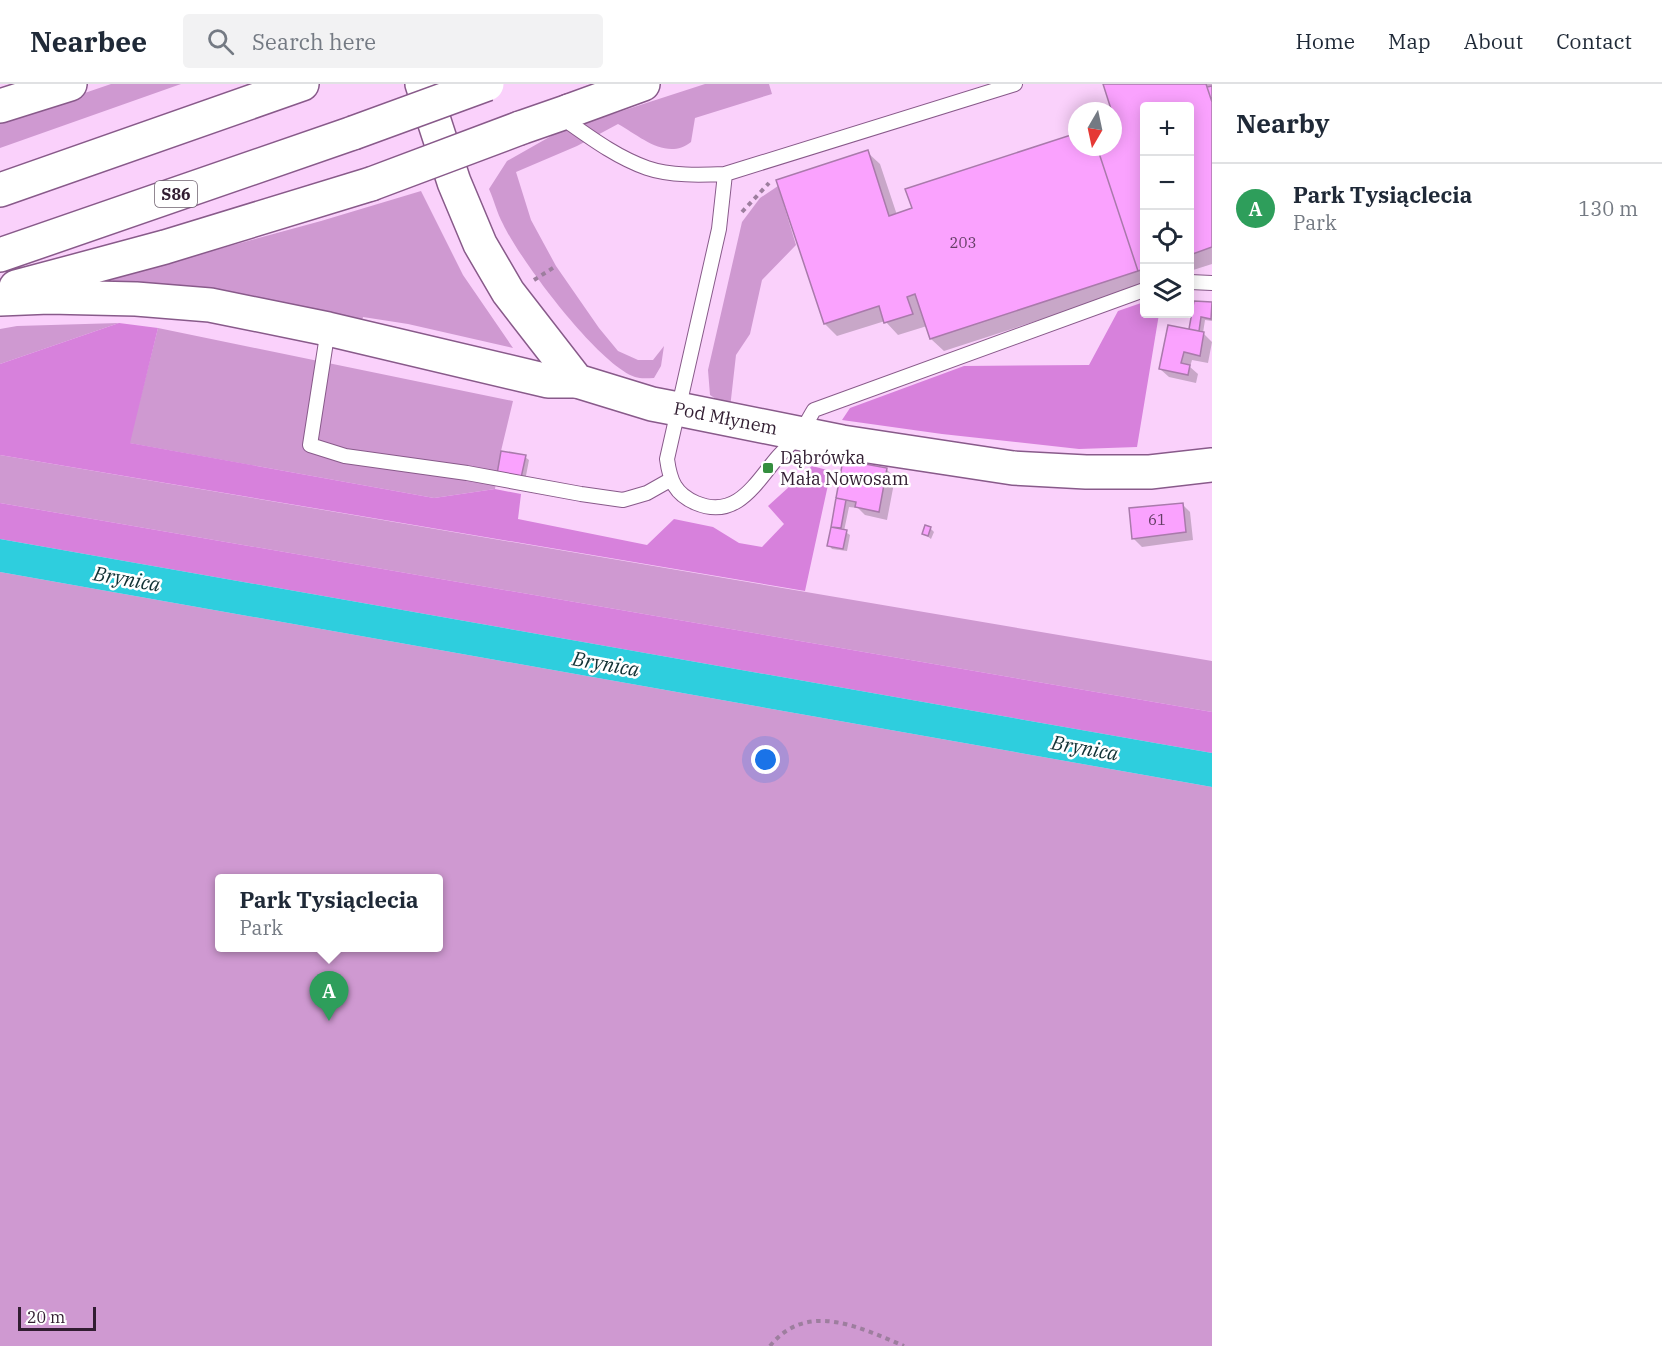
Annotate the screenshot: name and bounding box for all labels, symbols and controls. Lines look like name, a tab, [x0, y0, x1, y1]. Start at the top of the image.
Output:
search box	[183, 14, 603, 68]
text: Nearbee	[30, 23, 147, 60]
icon: search	[204, 25, 237, 58]
text: Search here	[252, 27, 376, 56]
text: Home	[1295, 27, 1355, 55]
text: Map	[1388, 27, 1431, 55]
text: About	[1464, 27, 1523, 55]
text: Contact	[1556, 27, 1632, 55]
north arrow	[1068, 102, 1122, 156]
map controls	[1140, 102, 1194, 318]
button: +	[1140, 102, 1194, 156]
text: Nearby	[1236, 106, 1330, 140]
button: −	[1140, 156, 1194, 210]
text: Park Tysiąclecia	[1293, 180, 1472, 209]
road number: S86	[155, 181, 197, 207]
text: A	[1249, 195, 1262, 222]
text: 130 m	[1578, 195, 1638, 222]
text: Park	[1293, 209, 1337, 236]
button: locate	[1140, 210, 1194, 264]
house number: 203	[949, 233, 977, 252]
button: layers	[1140, 264, 1194, 318]
street label: Pod Młynem	[672, 396, 780, 440]
place label: Dąbrówka Mała Nowosam	[780, 446, 909, 490]
marker: Dąbrówka Mała Nowosam	[761, 461, 775, 475]
house number: 61	[1148, 510, 1166, 529]
water label: Brynica	[91, 559, 163, 598]
water label: Brynica	[570, 644, 642, 683]
water label: Brynica	[1049, 728, 1121, 767]
your location	[751, 745, 780, 774]
popup	[215, 874, 443, 952]
text: Park Tysiąclecia	[239, 885, 419, 914]
text: Park	[239, 914, 283, 941]
pin: A	[310, 972, 348, 1021]
scale bar	[18, 1304, 96, 1332]
text: 20 m	[27, 1307, 65, 1327]

